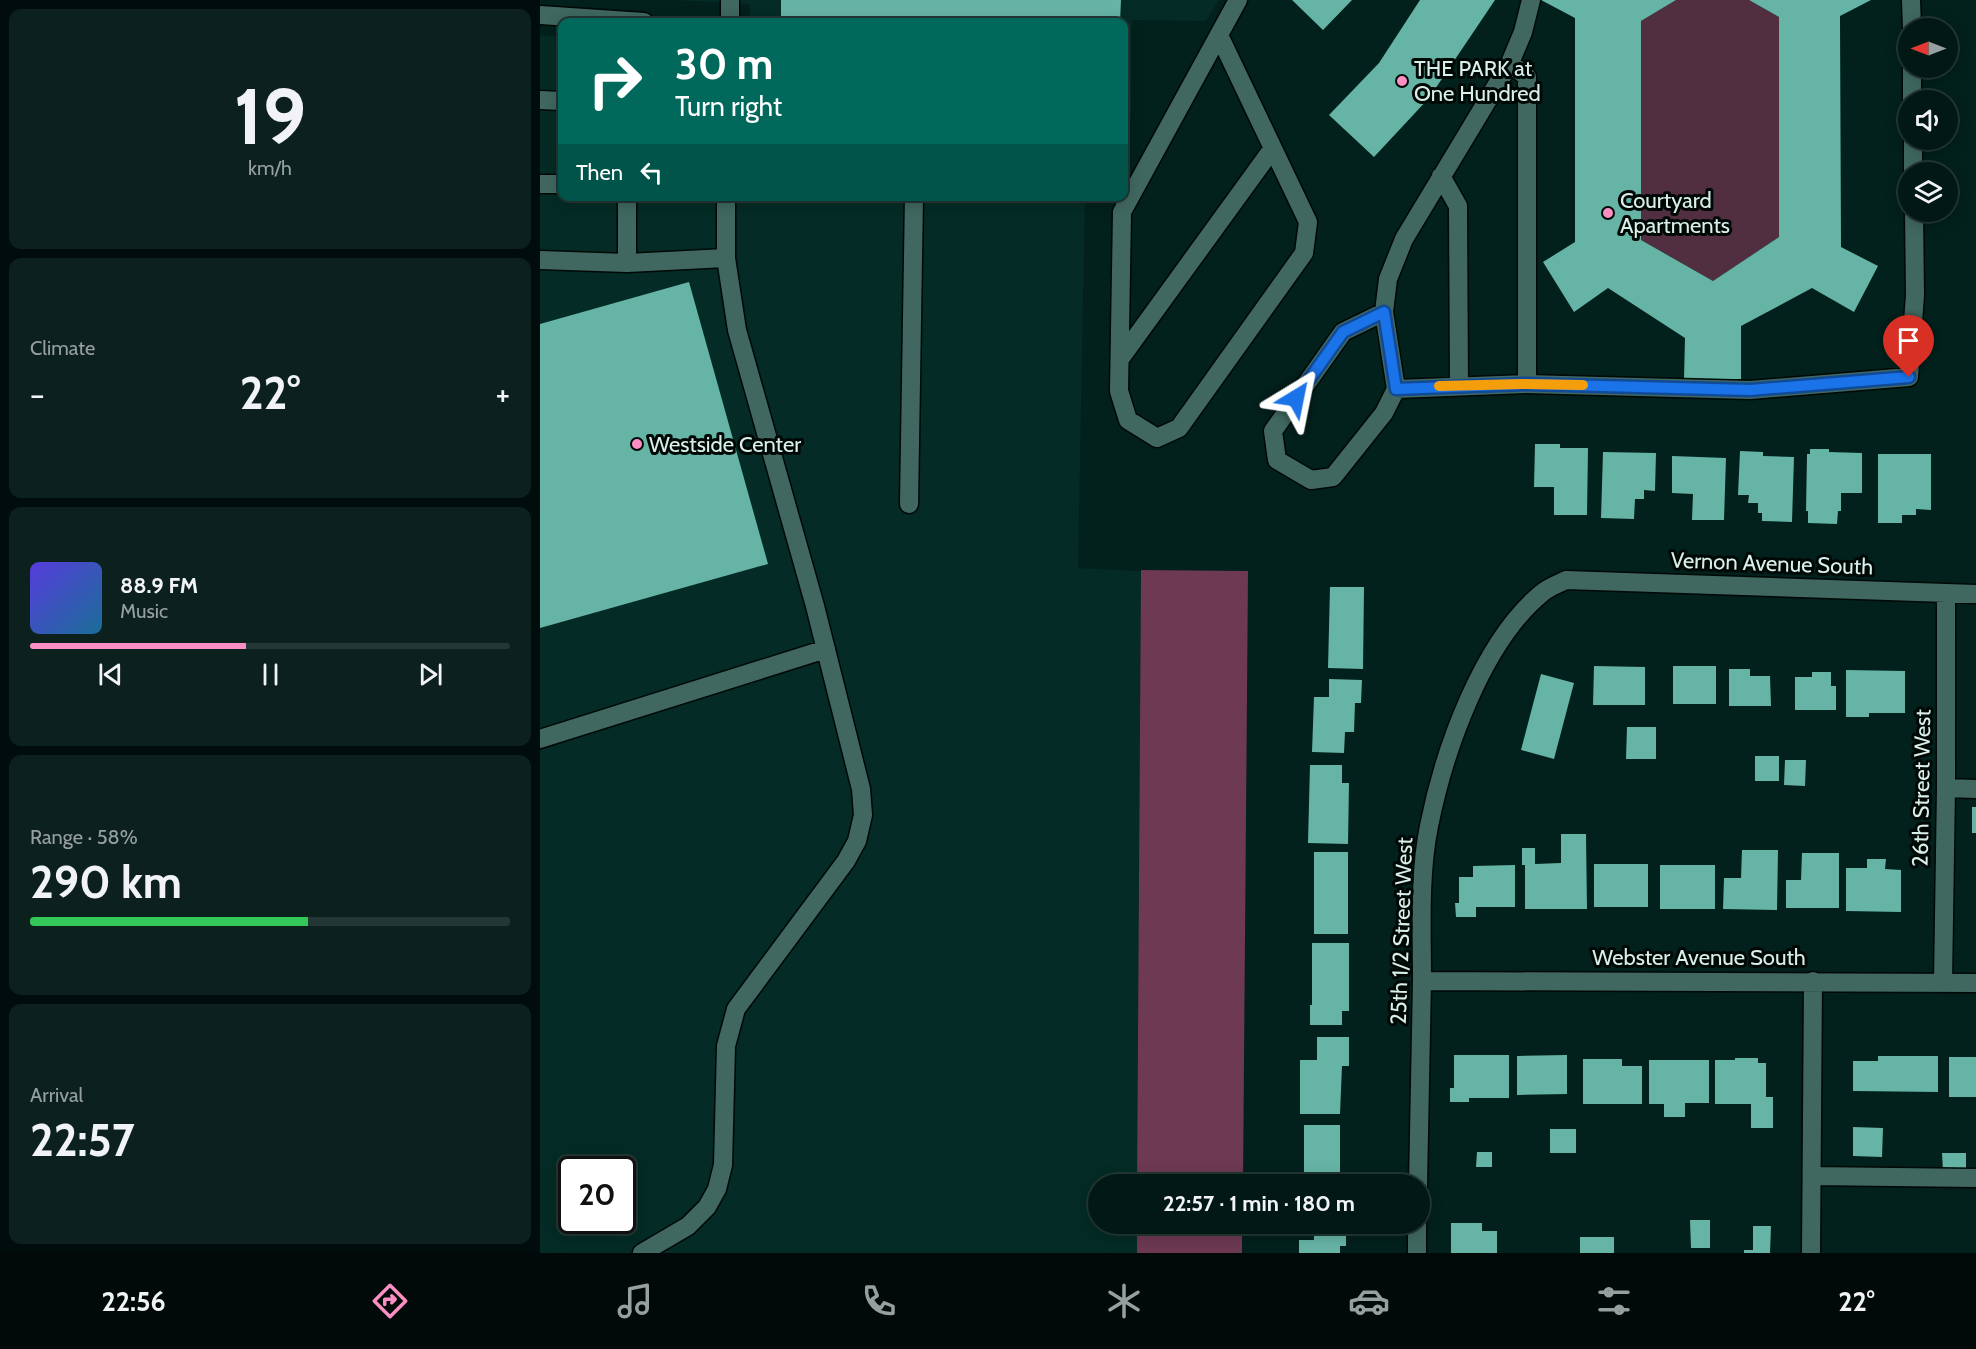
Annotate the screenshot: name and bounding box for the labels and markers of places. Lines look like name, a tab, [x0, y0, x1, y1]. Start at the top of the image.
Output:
place label: THE PARK at One Hundred	[1414, 55, 1541, 107]
marker: THE PARK at One Hundred	[1395, 74, 1409, 88]
place label: Courtyard Apartments	[1620, 187, 1730, 239]
marker: Courtyard Apartments	[1601, 206, 1615, 220]
pin	[1883, 315, 1934, 377]
place label: Westside Center	[649, 431, 801, 458]
marker: Westside Center	[630, 437, 644, 451]

